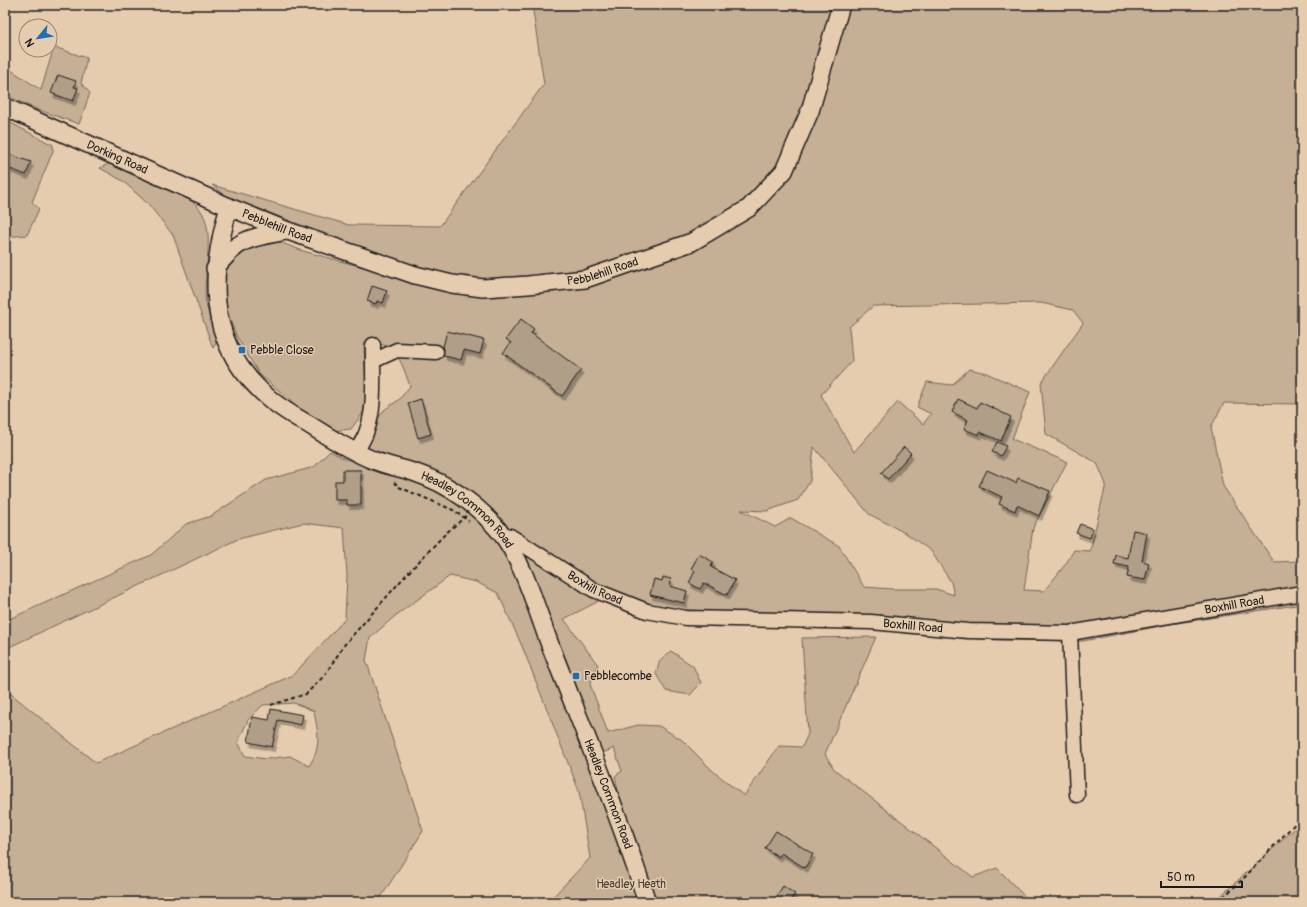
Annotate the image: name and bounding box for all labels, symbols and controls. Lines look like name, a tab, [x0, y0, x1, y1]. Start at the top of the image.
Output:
north arrow	[18, 18, 58, 58]
text: N	[22, 36, 37, 49]
street label: Dorking Road	[84, 137, 150, 178]
street label: Pebblehill Road	[239, 206, 314, 247]
street label: Pebblehill Road	[566, 254, 641, 289]
place label: Pebble Close	[250, 343, 314, 358]
marker: Pebble Close	[237, 345, 247, 355]
street label: Headley Common Road	[419, 468, 517, 551]
street label: Boxhill Road	[564, 568, 625, 609]
street label: Boxhill Road	[1203, 593, 1266, 618]
street label: Boxhill Road	[882, 616, 944, 637]
place label: Pebblecombe	[584, 669, 652, 684]
marker: Pebblecombe	[571, 671, 581, 681]
street label: Headley Common Road	[580, 737, 636, 851]
scale bar	[1161, 863, 1242, 889]
text: 50 m	[1167, 870, 1195, 885]
park label: Headley Heath	[596, 877, 666, 892]

